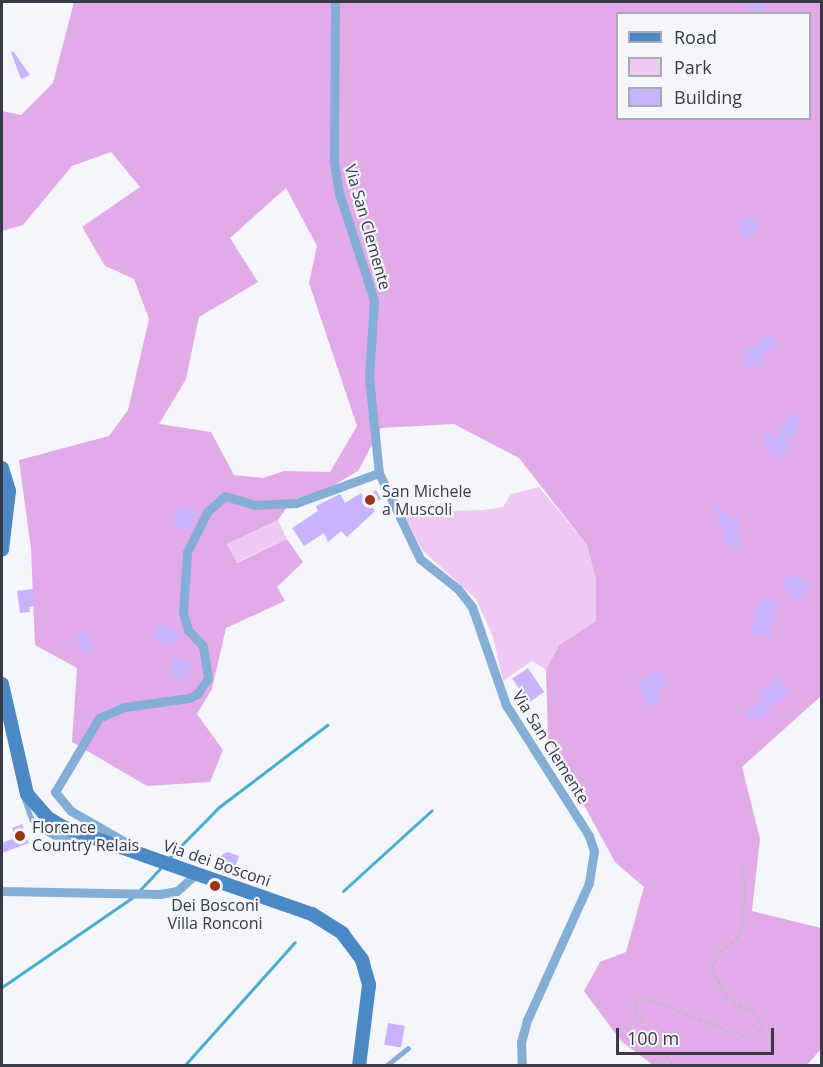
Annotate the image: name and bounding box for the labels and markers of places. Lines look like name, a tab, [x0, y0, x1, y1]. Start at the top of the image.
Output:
place label: San Michele a Muscoli	[382, 481, 472, 519]
marker: San Michele a Muscoli	[363, 493, 377, 507]
place label: Florence Country Relais	[32, 817, 139, 855]
marker: Florence Country Relais	[13, 829, 27, 843]
marker: Dei Bosconi Villa Ronconi	[208, 879, 222, 893]
place label: Dei Bosconi Villa Ronconi	[167, 895, 263, 933]

